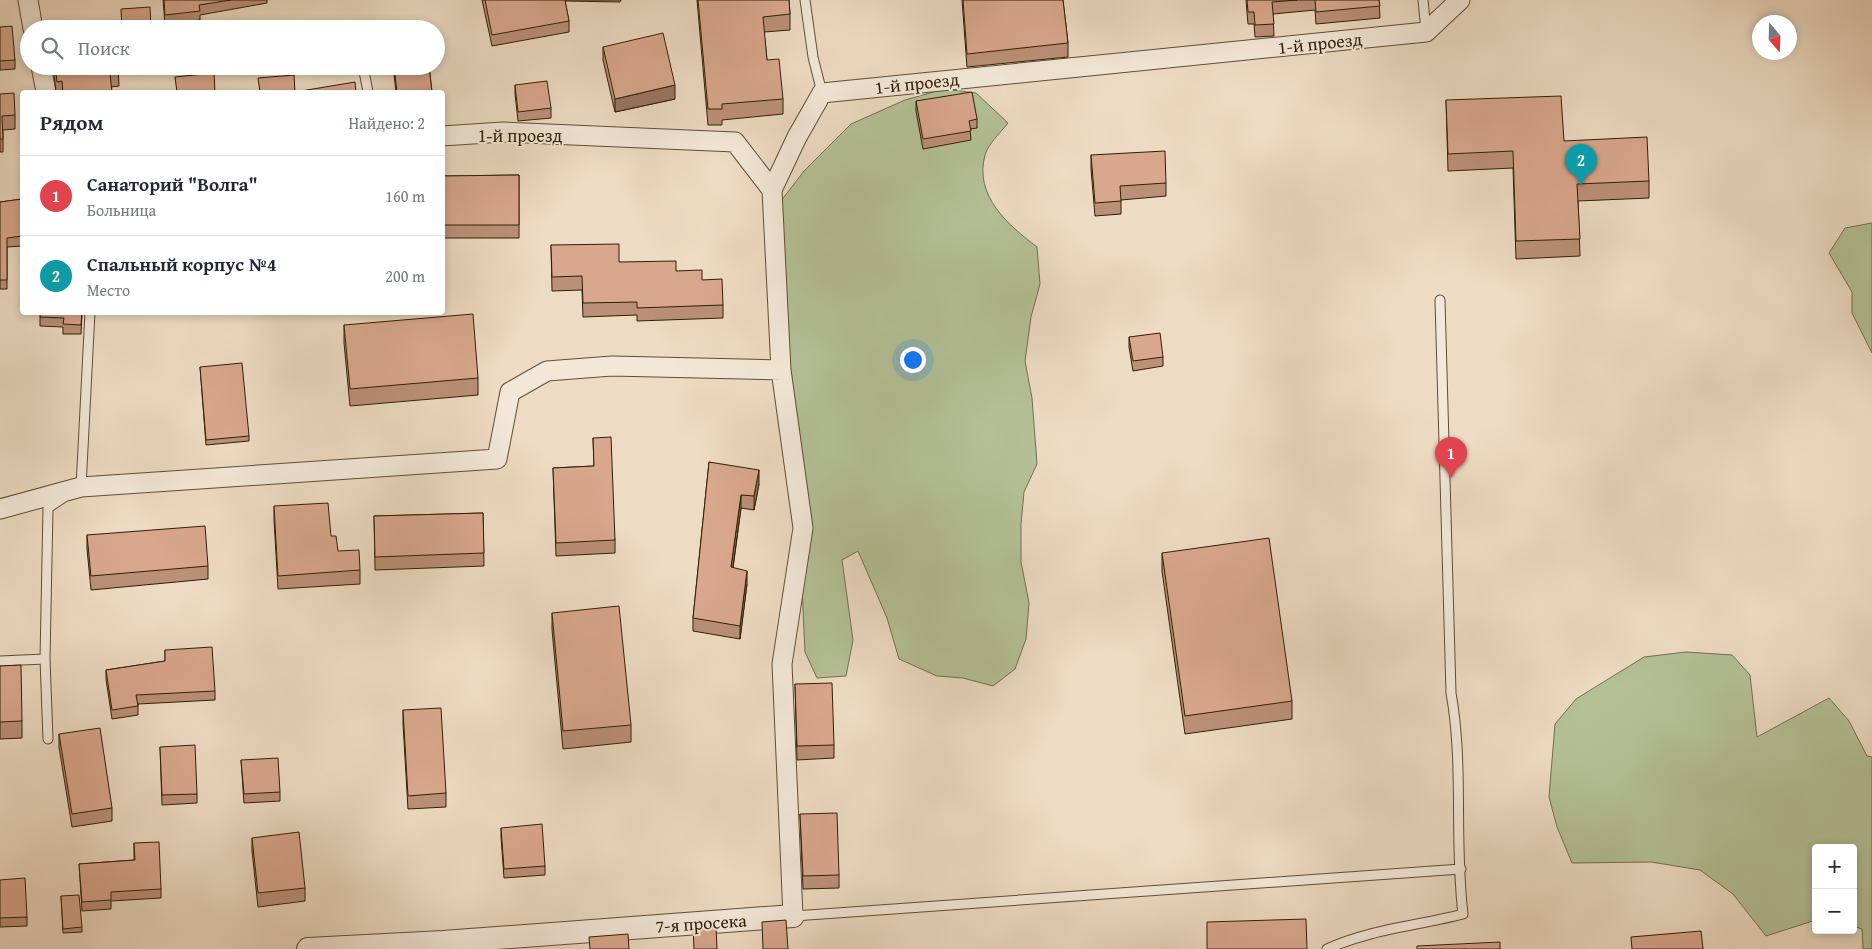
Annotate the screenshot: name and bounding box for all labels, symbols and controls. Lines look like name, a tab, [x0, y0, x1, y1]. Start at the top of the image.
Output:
north arrow	[1752, 15, 1797, 60]
search box	[20, 20, 445, 75]
street label: 1-й проезд	[1277, 25, 1364, 61]
icon: search	[38, 34, 66, 62]
text: Поиск	[78, 34, 130, 62]
street label: 1-й проезд	[874, 65, 961, 101]
text: Рядом	[40, 107, 103, 138]
text: Найдено: 2	[348, 111, 425, 135]
street label: 1-й проезд	[478, 122, 563, 149]
pin: 2	[1565, 144, 1597, 185]
text: Санаторий "Волга"	[87, 170, 258, 198]
text: 1	[52, 184, 60, 208]
text: 160 m	[385, 184, 425, 208]
text: Больница	[87, 198, 156, 222]
text: Спальный корпус №4	[87, 250, 277, 278]
text: 2	[52, 264, 60, 288]
text: 200 m	[385, 264, 425, 288]
text: Место	[87, 278, 130, 302]
your location	[900, 347, 926, 373]
pin: 1	[1435, 437, 1467, 478]
map controls	[1812, 844, 1857, 934]
button: +	[1812, 844, 1857, 889]
button: −	[1812, 889, 1857, 934]
street label: 7-я просека	[654, 906, 748, 940]

